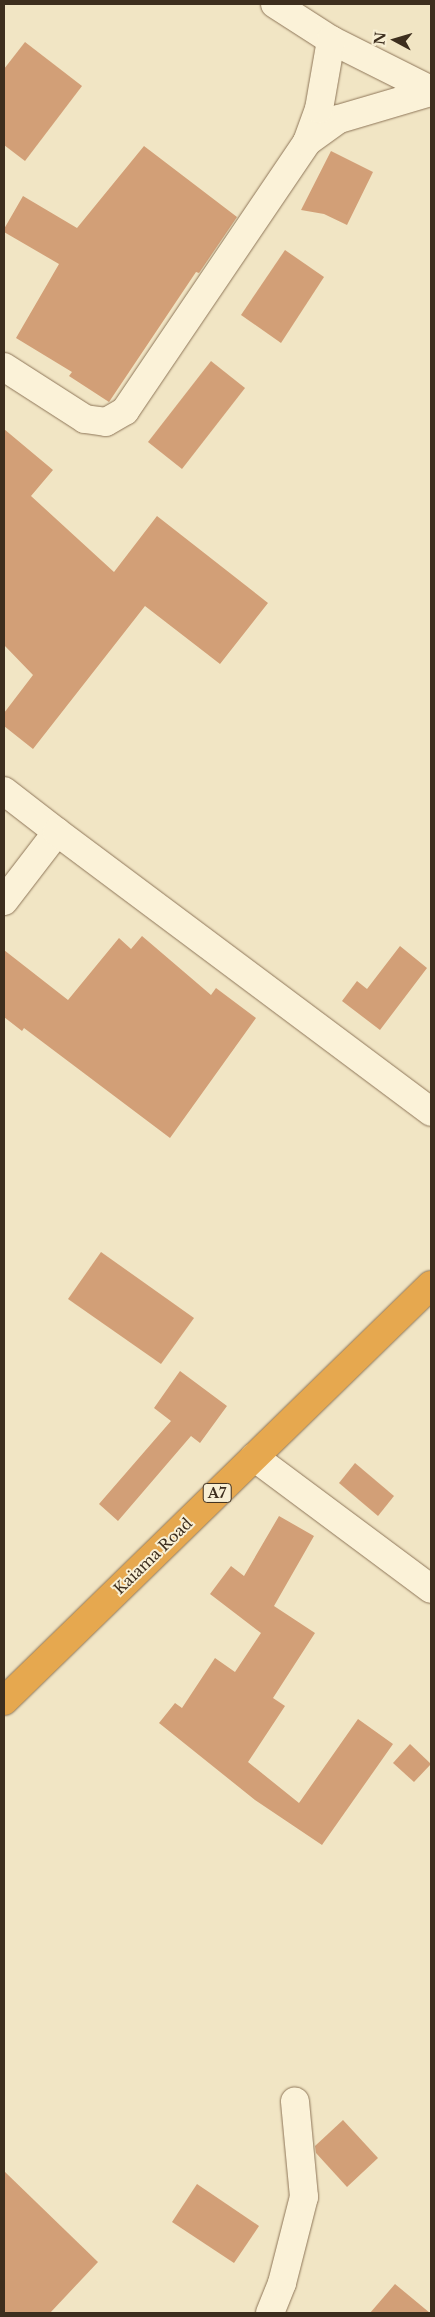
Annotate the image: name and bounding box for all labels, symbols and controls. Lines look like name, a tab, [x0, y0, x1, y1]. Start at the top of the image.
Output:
north arrow	[370, 15, 420, 65]
text: N	[370, 31, 390, 46]
road number: A7	[202, 1482, 232, 1505]
street label: Kaiama Road	[110, 1514, 196, 1598]

